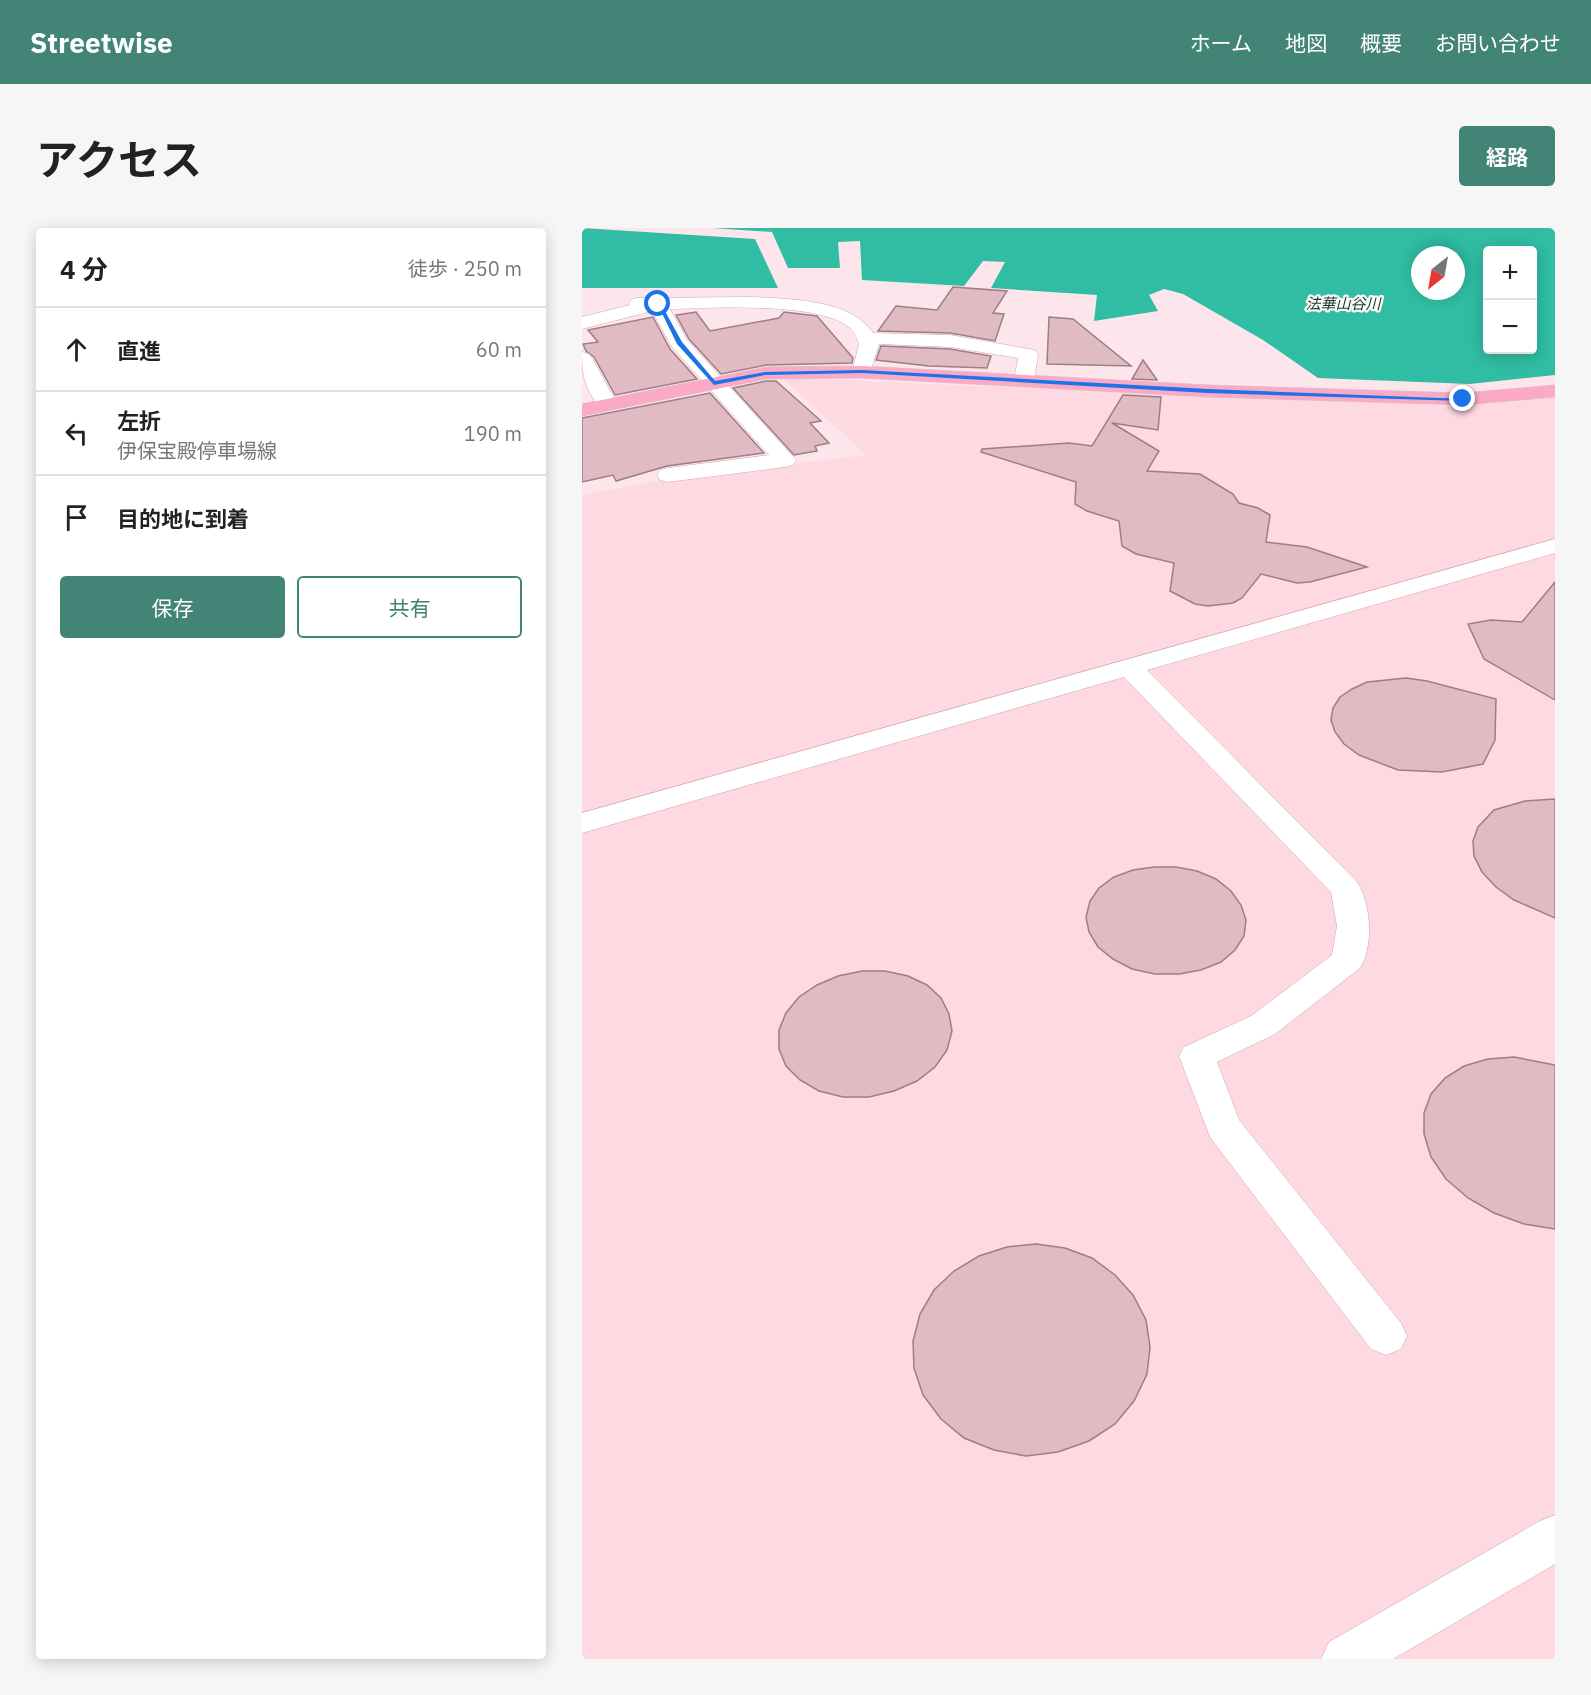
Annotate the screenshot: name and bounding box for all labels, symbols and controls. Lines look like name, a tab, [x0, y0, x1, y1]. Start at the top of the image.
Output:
text: Streetwise	[30, 24, 173, 61]
text: ホーム	[1190, 29, 1252, 57]
text: 地図	[1285, 29, 1327, 57]
text: 概要	[1360, 29, 1402, 57]
text: お問い合わせ	[1435, 29, 1561, 57]
button: 経路	[1459, 126, 1555, 186]
text: アクセス	[36, 132, 202, 187]
north arrow	[1411, 246, 1465, 300]
map controls	[1483, 246, 1537, 354]
button: +	[1483, 246, 1537, 300]
text: 4 分	[60, 252, 108, 286]
text: 徒歩 · 250 m	[408, 255, 522, 282]
route start	[644, 290, 670, 316]
water label: 法華山谷川	[1305, 294, 1382, 313]
button: −	[1483, 300, 1537, 354]
icon: ahead	[60, 333, 93, 366]
text: 直進	[117, 336, 161, 365]
text: 60 m	[476, 336, 522, 363]
route end	[1449, 385, 1475, 411]
text: 左折	[117, 406, 161, 435]
icon: left	[60, 417, 93, 450]
text: 190 m	[464, 420, 522, 447]
text: 伊保宝殿停車場線	[117, 437, 277, 464]
icon: arrive	[60, 501, 93, 534]
text: 目的地に到着	[117, 504, 249, 533]
button: 保存	[60, 576, 285, 638]
button: 共有	[297, 576, 522, 638]

